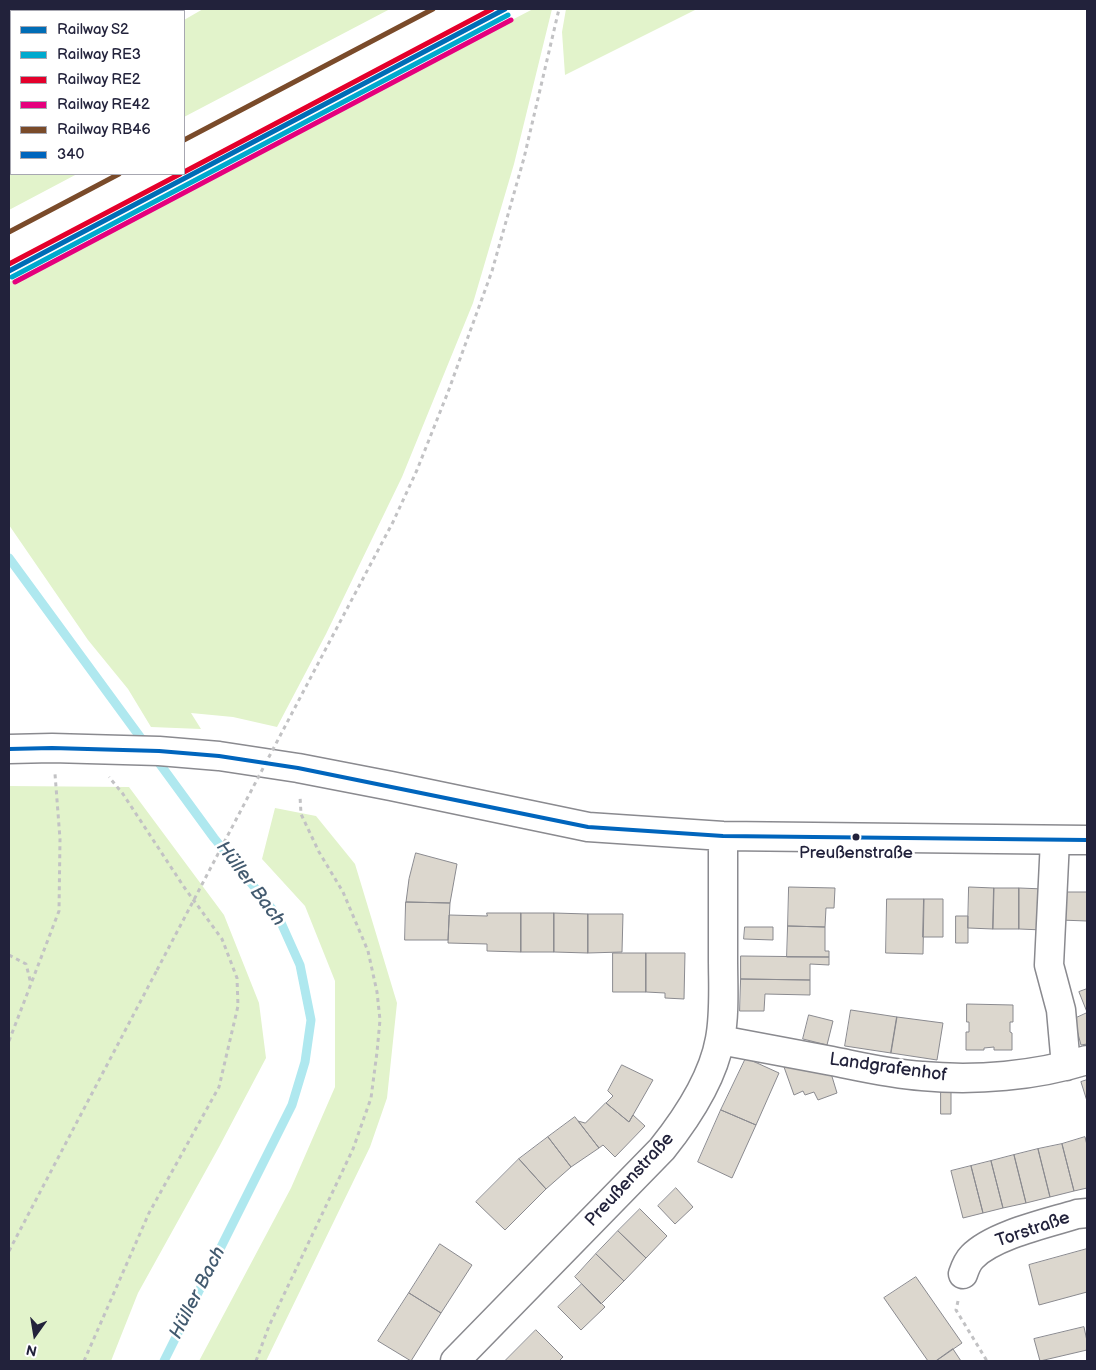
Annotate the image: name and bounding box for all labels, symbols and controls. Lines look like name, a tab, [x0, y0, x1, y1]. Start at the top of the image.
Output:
legend	[10, 10, 185, 175]
text: Railway S2	[57, 20, 129, 39]
text: Railway RE3	[57, 45, 141, 64]
text: Railway RE2	[57, 70, 141, 89]
text: Railway RE42	[57, 95, 150, 114]
text: Railway RB46	[57, 120, 151, 139]
text: 340	[57, 145, 84, 164]
marker: Preußenstraße	[851, 832, 861, 842]
water label: Hüller Bach	[211, 837, 289, 931]
place label: Preußenstraße	[799, 844, 913, 864]
street label: Landgrafenhof	[828, 1049, 948, 1087]
street label: Preußenstraße	[581, 1129, 679, 1231]
street label: Torstraße	[993, 1207, 1073, 1253]
water label: Hüller Bach	[165, 1243, 231, 1343]
north arrow	[10, 1310, 60, 1360]
text: N	[24, 1341, 39, 1360]

